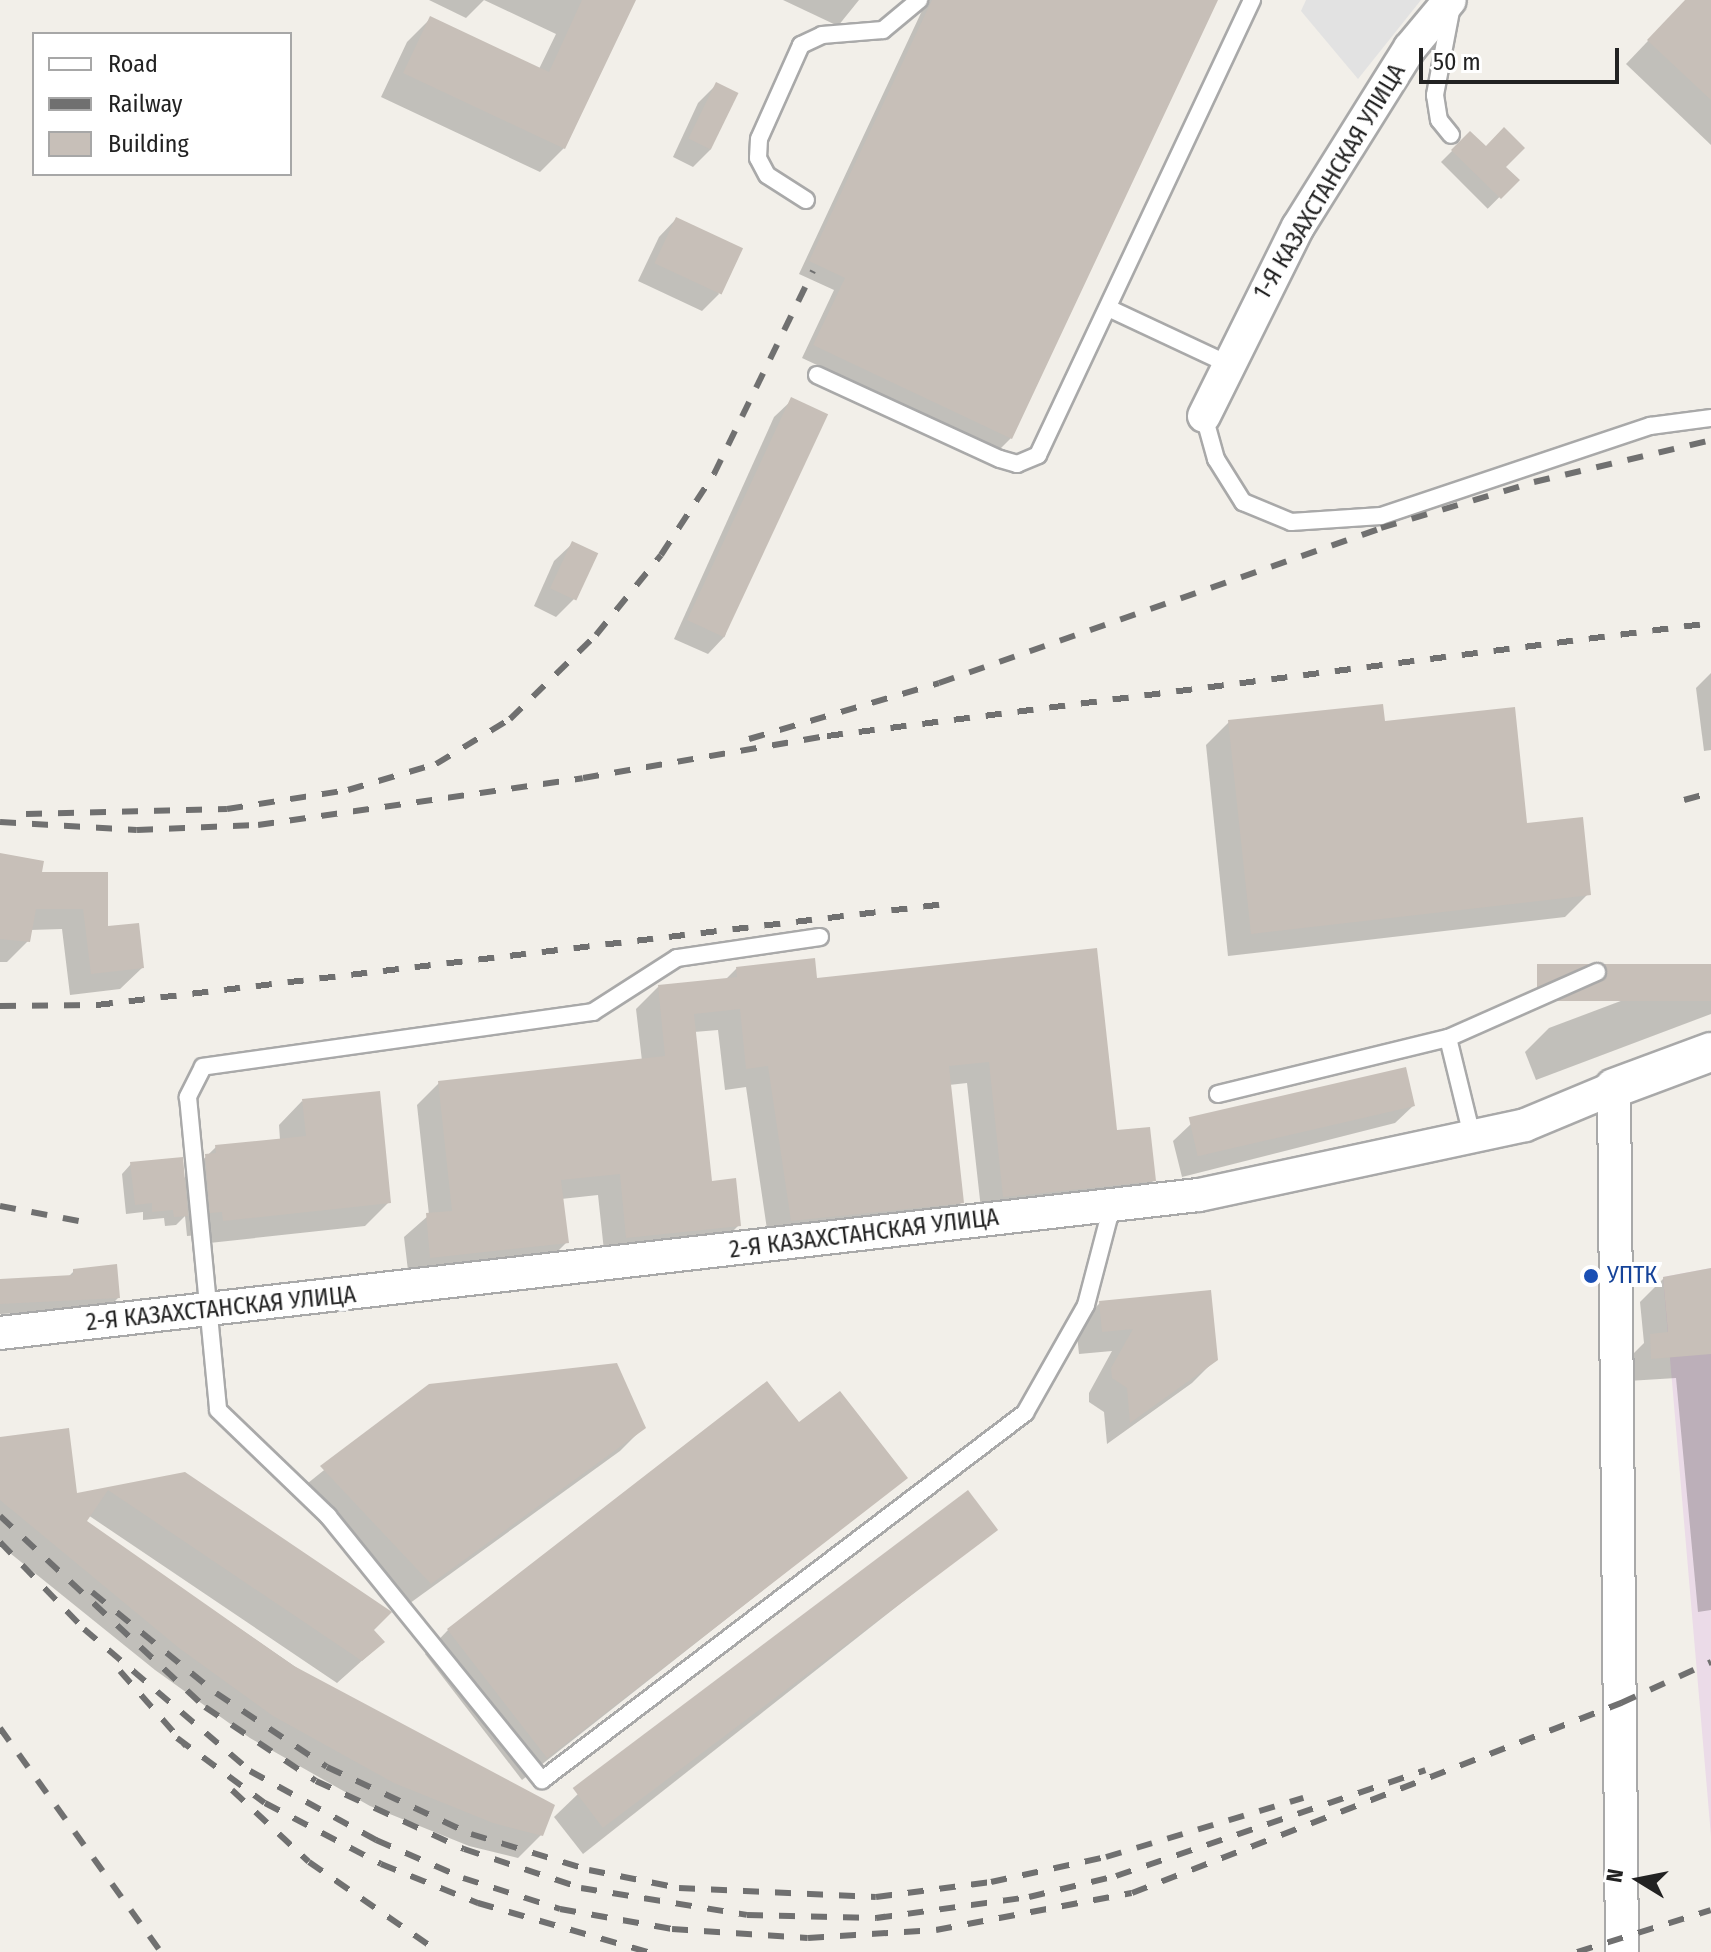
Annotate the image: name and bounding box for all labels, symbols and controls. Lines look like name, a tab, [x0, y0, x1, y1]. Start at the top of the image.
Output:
legend	[32, 32, 292, 176]
scale bar	[1423, 32, 1623, 82]
text: 50 m	[1433, 48, 1481, 76]
text: Road	[108, 50, 158, 78]
street label: 1-Я КАЗАХСТАНСКАЯ УЛИЦА	[1248, 59, 1412, 305]
text: Railway	[108, 90, 183, 118]
text: Building	[108, 130, 189, 158]
street label: 2-Я КАЗАХСТАНСКАЯ УЛИЦА	[728, 1203, 1000, 1265]
place label: УПТК	[1607, 1262, 1657, 1290]
marker: УПТК	[1582, 1267, 1600, 1285]
street label: 2-Я КАЗАХСТАНСКАЯ УЛИЦА	[85, 1281, 357, 1337]
north arrow	[1599, 1840, 1679, 1920]
text: N	[1600, 1867, 1629, 1885]

